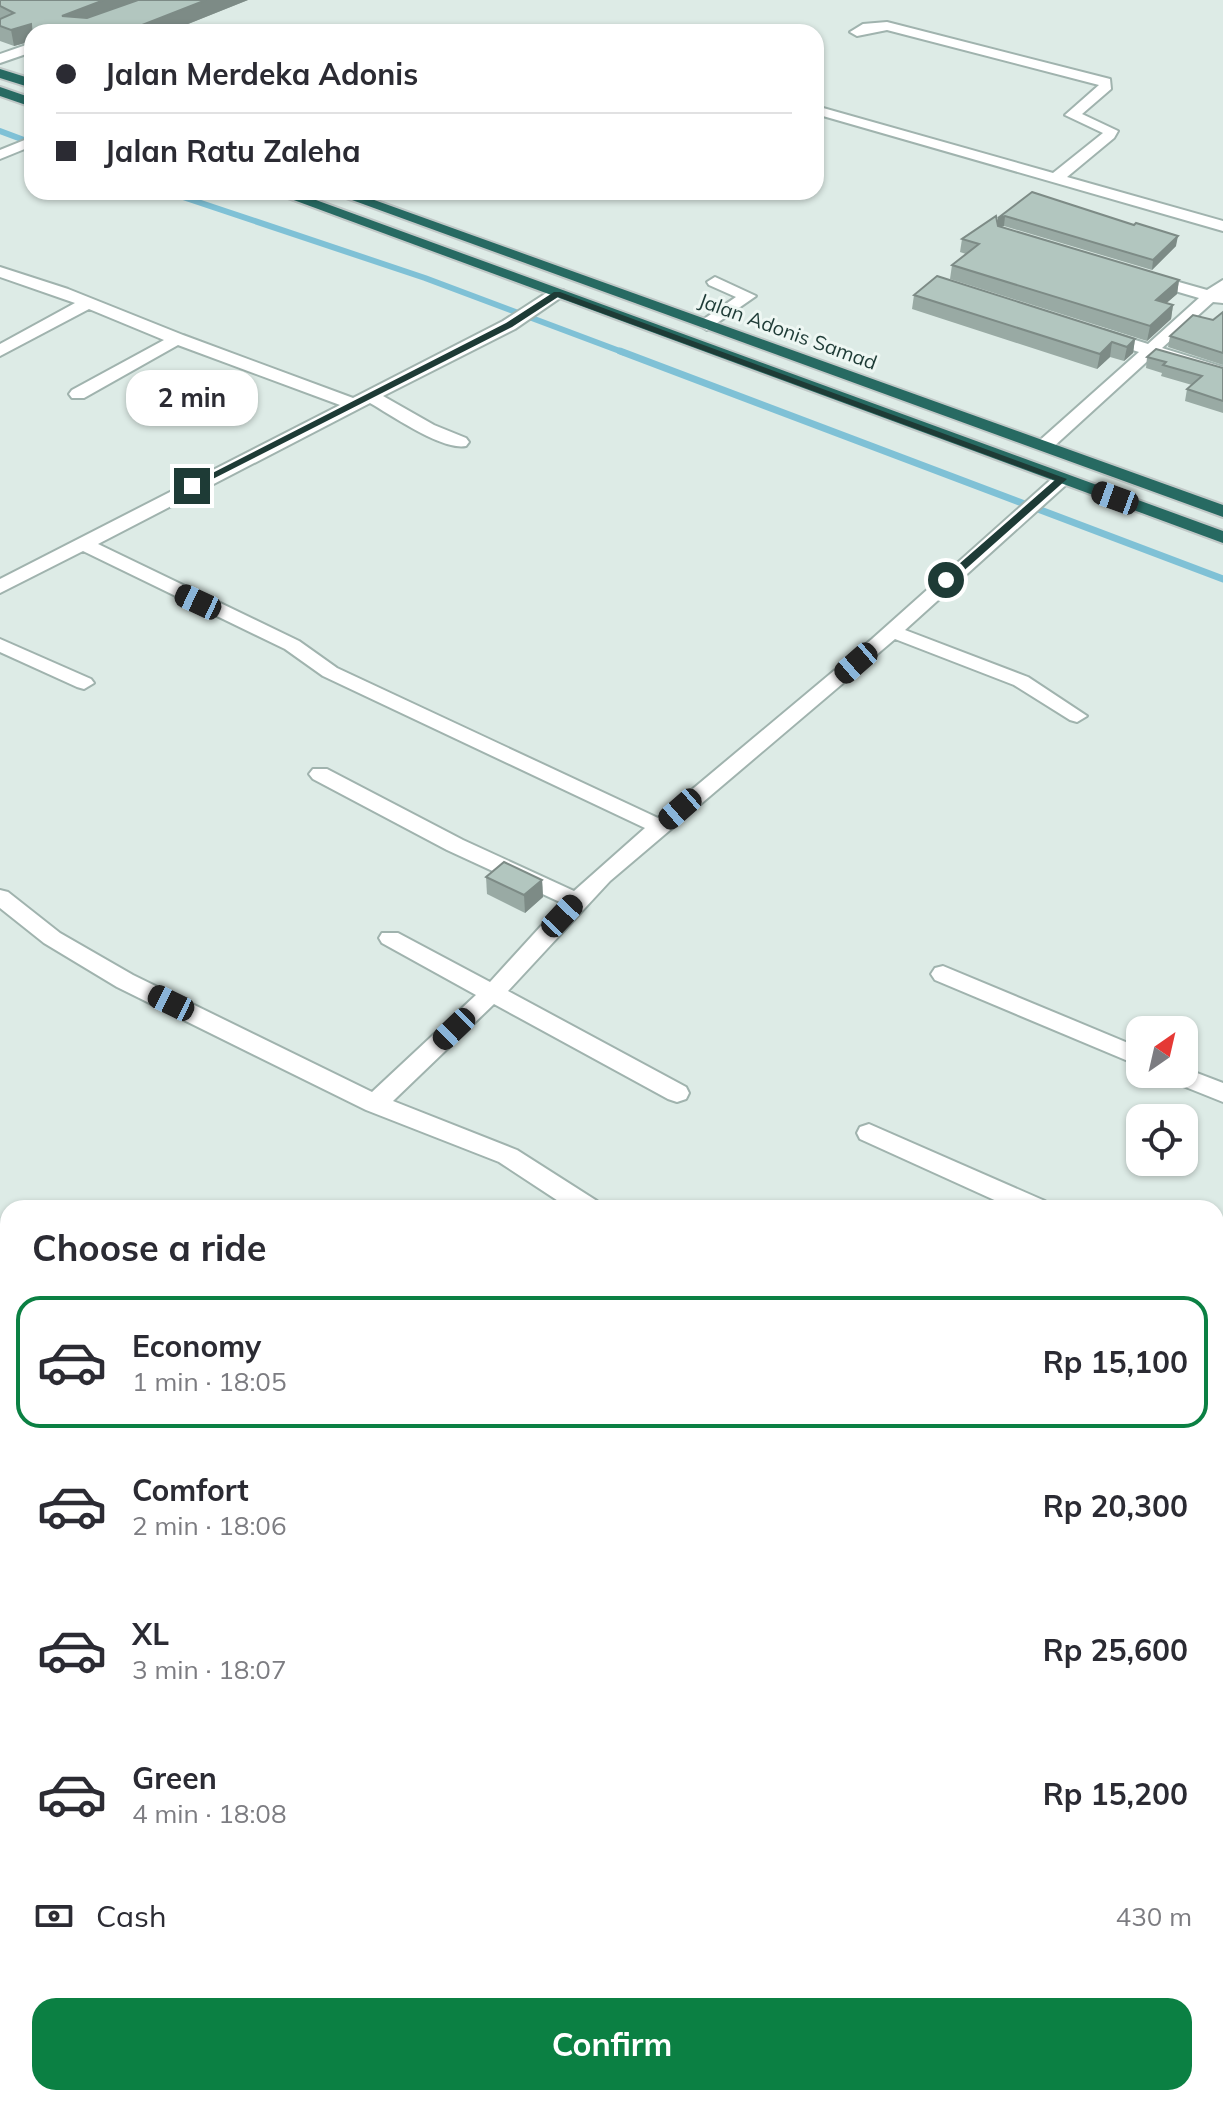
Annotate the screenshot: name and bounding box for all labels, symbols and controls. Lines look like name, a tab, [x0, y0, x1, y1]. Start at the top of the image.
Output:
text: Jalan Merdeka Adonis	[104, 55, 418, 93]
text: Jalan Ratu Zaleha	[104, 132, 361, 170]
street label: Jalan Adonis Samad	[695, 287, 881, 375]
callout: 2 min	[126, 370, 258, 426]
text: 2 min	[158, 381, 226, 414]
route end	[174, 468, 210, 504]
car	[1088, 479, 1142, 517]
route start	[928, 562, 964, 598]
car	[171, 581, 225, 623]
car	[830, 638, 882, 688]
car	[654, 784, 706, 834]
car	[537, 890, 587, 942]
car	[144, 982, 198, 1024]
car	[428, 1004, 480, 1054]
north arrow	[1126, 1016, 1198, 1088]
map controls	[1126, 1016, 1198, 1176]
button: locate	[1126, 1104, 1198, 1176]
text: Choose a ride	[32, 1225, 266, 1270]
icon: car	[36, 1326, 108, 1398]
text: Economy	[132, 1327, 261, 1365]
text: Rp 15,100	[1043, 1343, 1188, 1381]
text: 1 min · 18:05	[132, 1365, 287, 1398]
icon: car	[36, 1470, 108, 1542]
text: Comfort	[132, 1471, 249, 1509]
text: Rp 20,300	[1043, 1487, 1188, 1525]
text: 2 min · 18:06	[132, 1509, 287, 1542]
icon: car	[36, 1614, 108, 1686]
text: XL	[132, 1615, 169, 1653]
text: Rp 25,600	[1043, 1631, 1188, 1669]
text: 3 min · 18:07	[132, 1653, 287, 1686]
icon: car	[36, 1758, 108, 1830]
text: Green	[132, 1759, 217, 1797]
text: Rp 15,200	[1043, 1775, 1188, 1813]
text: 4 min · 18:08	[132, 1797, 287, 1830]
icon: cash	[32, 1894, 76, 1938]
text: Cash	[96, 1897, 167, 1935]
text: 430 m	[1116, 1900, 1192, 1933]
button: Confirm	[32, 1998, 1192, 2090]

